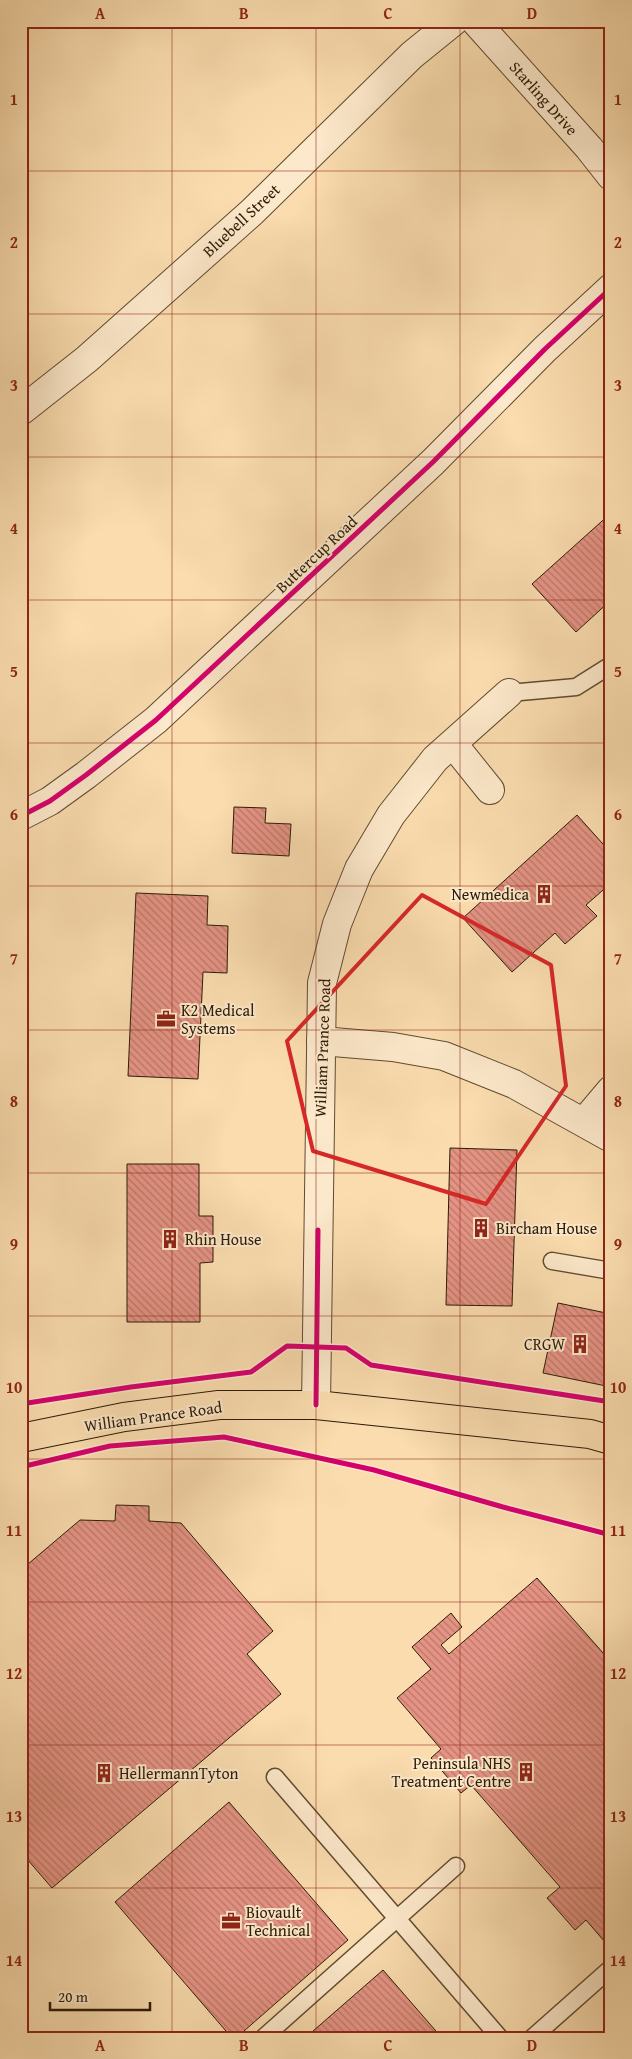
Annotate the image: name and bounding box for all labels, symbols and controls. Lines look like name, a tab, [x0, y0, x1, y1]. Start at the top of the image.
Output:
text: A	[95, 1, 106, 25]
text: B	[239, 1, 249, 25]
text: C	[383, 1, 393, 25]
text: D	[527, 1, 537, 25]
street label: Starling Drive	[504, 55, 584, 141]
text: 1	[10, 87, 18, 111]
text: 1	[614, 87, 622, 111]
street label: Bluebell Street	[197, 177, 285, 262]
text: 2	[10, 230, 18, 254]
text: 2	[614, 230, 622, 254]
text: 3	[10, 373, 18, 397]
text: 3	[614, 373, 622, 397]
street label: Buttercup Road	[270, 509, 363, 598]
text: 4	[10, 516, 18, 540]
text: 4	[614, 516, 622, 540]
text: 5	[10, 659, 18, 683]
text: 5	[614, 659, 622, 683]
text: 6	[10, 802, 18, 826]
text: 6	[614, 802, 622, 826]
place label: Newmedica	[451, 882, 529, 906]
building icon: Newmedica	[533, 883, 555, 905]
text: 7	[10, 946, 18, 970]
text: 7	[614, 946, 622, 970]
street label: William Prance Road	[308, 978, 336, 1118]
place label: K2 Medical Systems	[181, 998, 255, 1040]
office icon: K2 Medical Systems	[155, 1008, 177, 1030]
text: 8	[10, 1089, 18, 1113]
text: 8	[614, 1089, 622, 1113]
place label: Bircham House	[496, 1216, 597, 1240]
building icon: Bircham House	[470, 1217, 492, 1239]
place label: Rhin House	[185, 1227, 262, 1251]
building icon: Rhin House	[159, 1228, 181, 1250]
text: 9	[10, 1232, 18, 1256]
text: 9	[614, 1232, 622, 1256]
place label: CRGW	[524, 1332, 565, 1356]
building icon: CRGW	[569, 1333, 591, 1355]
text: 10	[6, 1375, 22, 1399]
text: 10	[610, 1375, 626, 1399]
street label: William Prance Road	[83, 1394, 224, 1438]
text: 11	[6, 1518, 22, 1542]
text: 11	[610, 1518, 626, 1542]
text: 12	[6, 1661, 22, 1685]
text: 12	[610, 1661, 626, 1685]
place label: Peninsula NHS Treatment Centre	[392, 1751, 511, 1793]
place label: HellermannTyton	[119, 1761, 239, 1785]
building icon: Peninsula NHS Treatment Centre	[515, 1761, 537, 1783]
building icon: HellermannTyton	[93, 1762, 115, 1784]
text: 13	[6, 1804, 22, 1828]
text: 13	[610, 1804, 626, 1828]
place label: Biovault Technical	[246, 1900, 311, 1942]
office icon: Biovault Technical	[220, 1910, 242, 1932]
text: 14	[6, 1948, 22, 1972]
text: 14	[610, 1948, 626, 1972]
scale bar	[50, 1979, 150, 2011]
text: 20 m	[58, 1986, 89, 2007]
text: A	[95, 2033, 106, 2057]
text: B	[239, 2033, 249, 2057]
text: C	[383, 2033, 393, 2057]
text: D	[527, 2033, 537, 2057]

